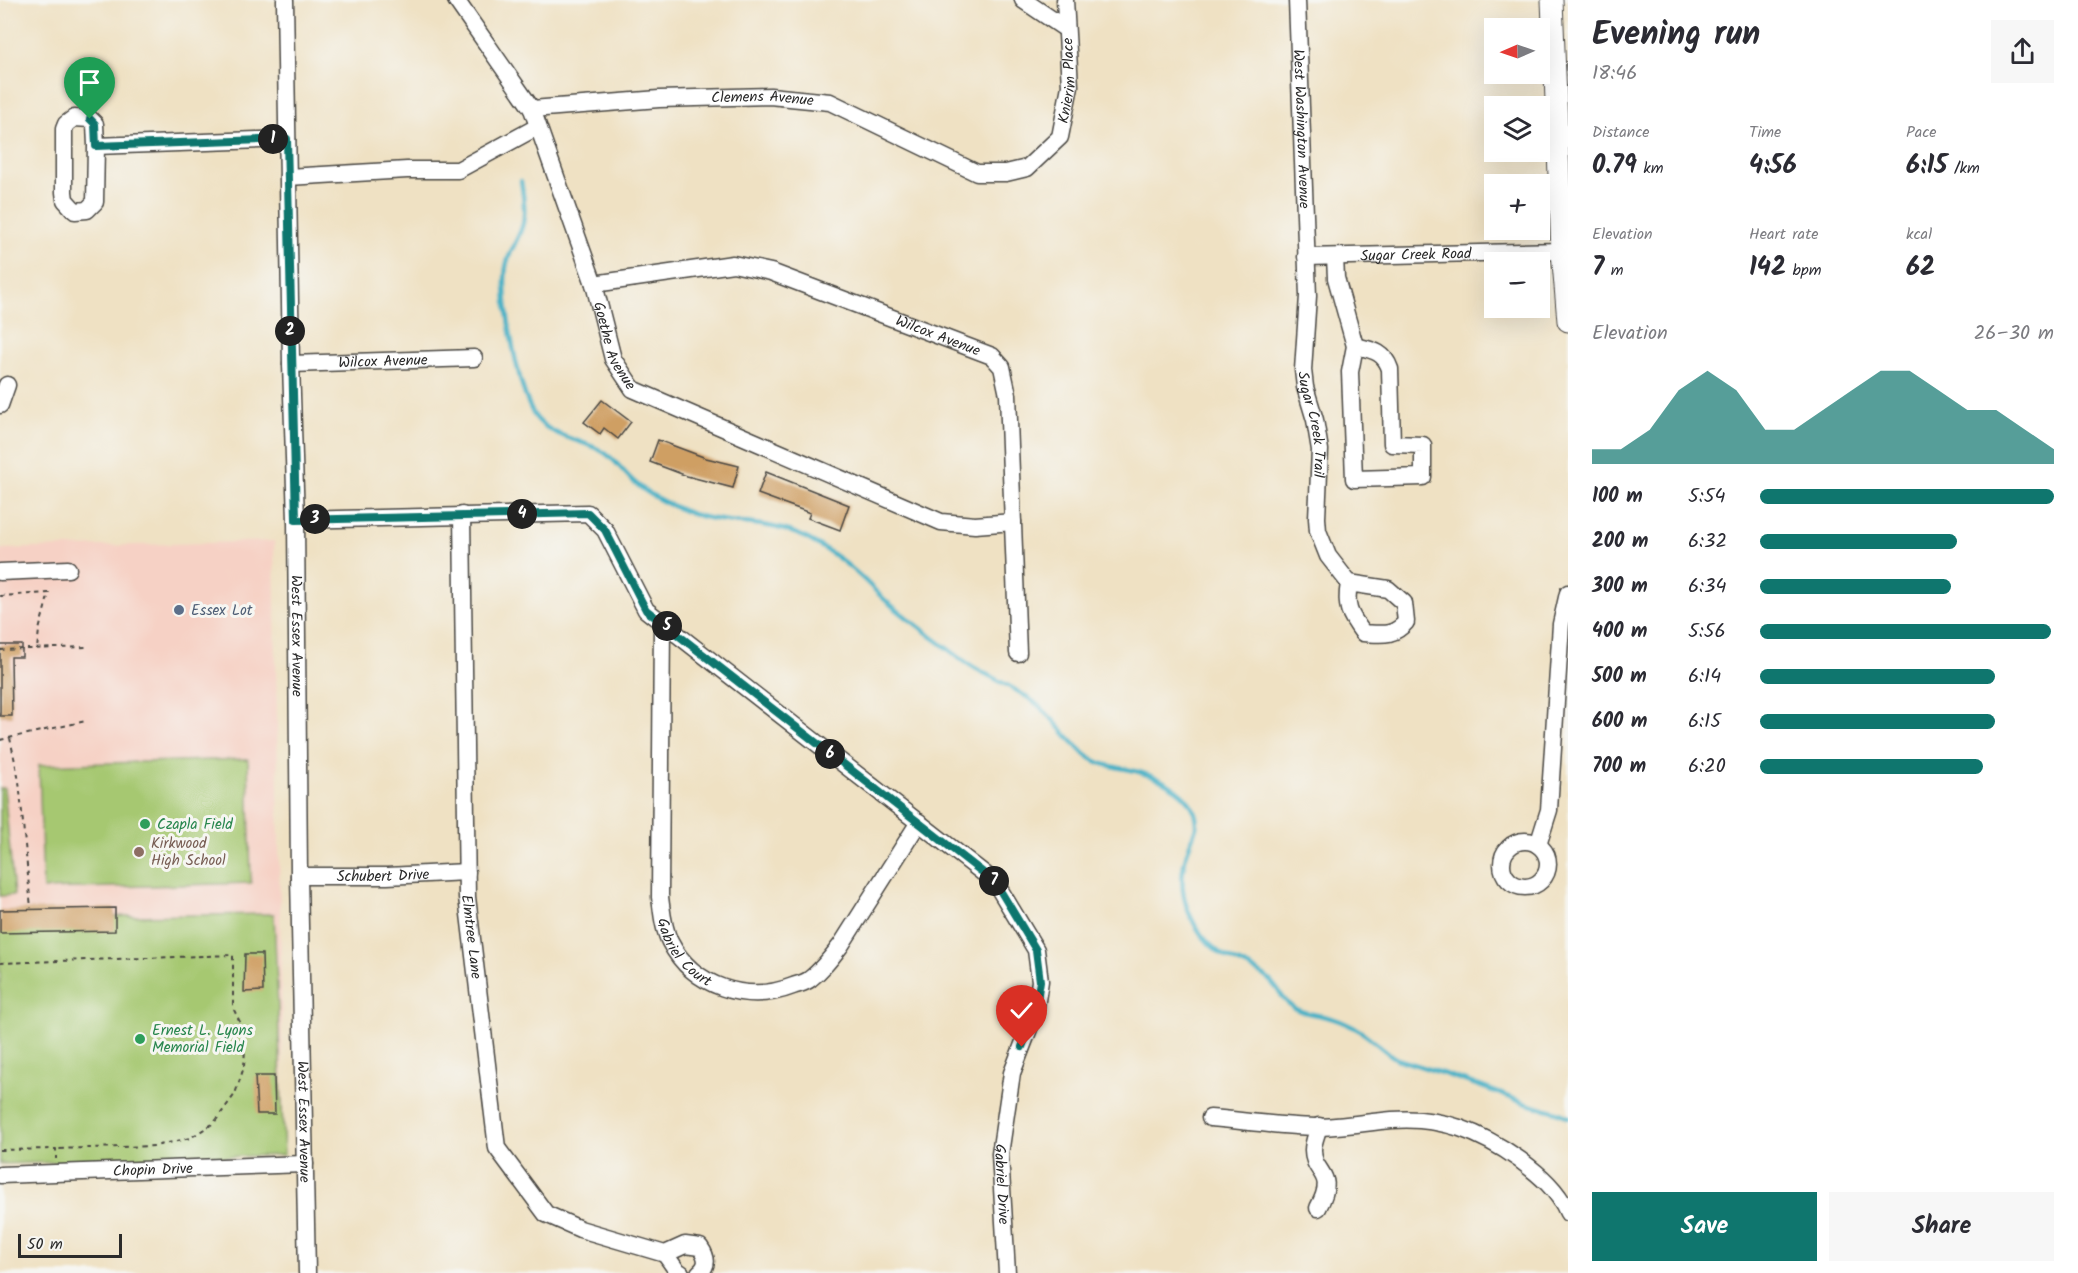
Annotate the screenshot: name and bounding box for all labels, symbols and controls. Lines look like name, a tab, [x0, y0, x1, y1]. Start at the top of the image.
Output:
text: Evening run	[1592, 9, 1760, 62]
north arrow	[1484, 18, 1550, 84]
map controls	[1484, 18, 1550, 318]
button: share	[1991, 20, 2054, 83]
street label: Knierim Place	[1052, 37, 1083, 126]
street label: West Washington Avenue	[1286, 49, 1316, 209]
pin	[64, 57, 115, 119]
text: 18:46	[1592, 58, 1637, 90]
icon: arrive	[73, 66, 106, 99]
street label: Clemens Avenue	[711, 85, 815, 113]
button: layers	[1484, 96, 1550, 162]
text: Distance	[1592, 120, 1650, 145]
text: Time	[1749, 120, 1781, 145]
text: Pace	[1906, 120, 1937, 145]
pin: 1	[258, 124, 288, 154]
text: 1	[271, 126, 275, 151]
text: 0.79	[1592, 145, 1637, 187]
text: 4:56	[1749, 145, 1797, 187]
text: 6:15	[1906, 145, 1948, 187]
text: km	[1637, 156, 1664, 181]
text: /km	[1948, 156, 1980, 181]
button: +	[1484, 174, 1550, 240]
text: Elevation	[1592, 222, 1653, 247]
text: Heart rate	[1749, 222, 1819, 247]
text: kcal	[1906, 222, 1932, 247]
street label: Sugar Creek Road	[1360, 242, 1472, 269]
text: 7	[1592, 247, 1604, 289]
text: 142	[1749, 247, 1786, 289]
text: 62	[1906, 247, 1935, 289]
button: −	[1484, 252, 1550, 318]
text: m	[1604, 258, 1623, 283]
text: bpm	[1786, 258, 1821, 283]
street label: Goethe Avenue	[586, 299, 642, 395]
street label: Wilcox Avenue	[892, 309, 984, 364]
pin: 2	[275, 316, 305, 346]
text: 2	[285, 318, 295, 343]
text: Elevation	[1592, 318, 1668, 350]
text: 26–30 m	[1974, 318, 2054, 350]
street label: Wilcox Avenue	[338, 349, 428, 375]
street label: Sugar Creek Trail	[1290, 370, 1331, 479]
text: 100 m	[1592, 481, 1643, 513]
text: 5:54	[1688, 481, 1725, 513]
pin: 4	[507, 499, 537, 529]
text: 4	[518, 501, 526, 526]
pin: 3	[300, 504, 330, 534]
text: 3	[311, 506, 319, 531]
text: 200 m	[1592, 526, 1648, 558]
text: 6:32	[1688, 526, 1727, 558]
text: 300 m	[1592, 571, 1648, 603]
text: 6:34	[1688, 571, 1726, 603]
street label: West Essex Avenue	[283, 575, 308, 697]
place label: Essex Lot	[191, 599, 253, 623]
marker: Essex Lot	[172, 603, 186, 617]
pin: 5	[652, 611, 682, 641]
text: 5	[663, 613, 671, 638]
text: 400 m	[1592, 616, 1648, 648]
text: 5:56	[1688, 616, 1726, 648]
text: 500 m	[1592, 661, 1647, 693]
text: 6:14	[1688, 661, 1721, 693]
text: 600 m	[1592, 706, 1647, 738]
text: 6:15	[1688, 706, 1721, 738]
pin: 6	[815, 739, 845, 769]
text: 6	[826, 741, 834, 766]
text: 700 m	[1592, 751, 1646, 783]
text: 6:20	[1688, 751, 1726, 783]
place label: Czapla Field	[157, 813, 233, 837]
marker: Czapla Field	[138, 817, 152, 831]
place label: Kirkwood High School	[151, 832, 226, 873]
marker: Kirkwood High School	[132, 845, 146, 859]
street label: Schubert Drive	[337, 863, 430, 889]
pin: 7	[979, 866, 1009, 896]
text: 7	[990, 868, 998, 893]
street label: Elmtree Lane	[454, 893, 488, 981]
street label: Gabriel Court	[650, 916, 716, 994]
pin	[996, 985, 1047, 1047]
icon: check	[1005, 994, 1038, 1027]
place label: Ernest L. Lyons Memorial Field	[152, 1019, 253, 1060]
marker: Ernest L. Lyons Memorial Field	[133, 1032, 147, 1046]
street label: West Essex Avenue	[290, 1061, 316, 1183]
street label: Gabriel Drive	[987, 1142, 1015, 1225]
street label: Chopin Drive	[113, 1157, 194, 1184]
button: Save	[1592, 1192, 1817, 1261]
button: Share	[1829, 1192, 2054, 1261]
scale bar	[18, 1231, 122, 1258]
text: 50 m	[27, 1232, 63, 1257]

